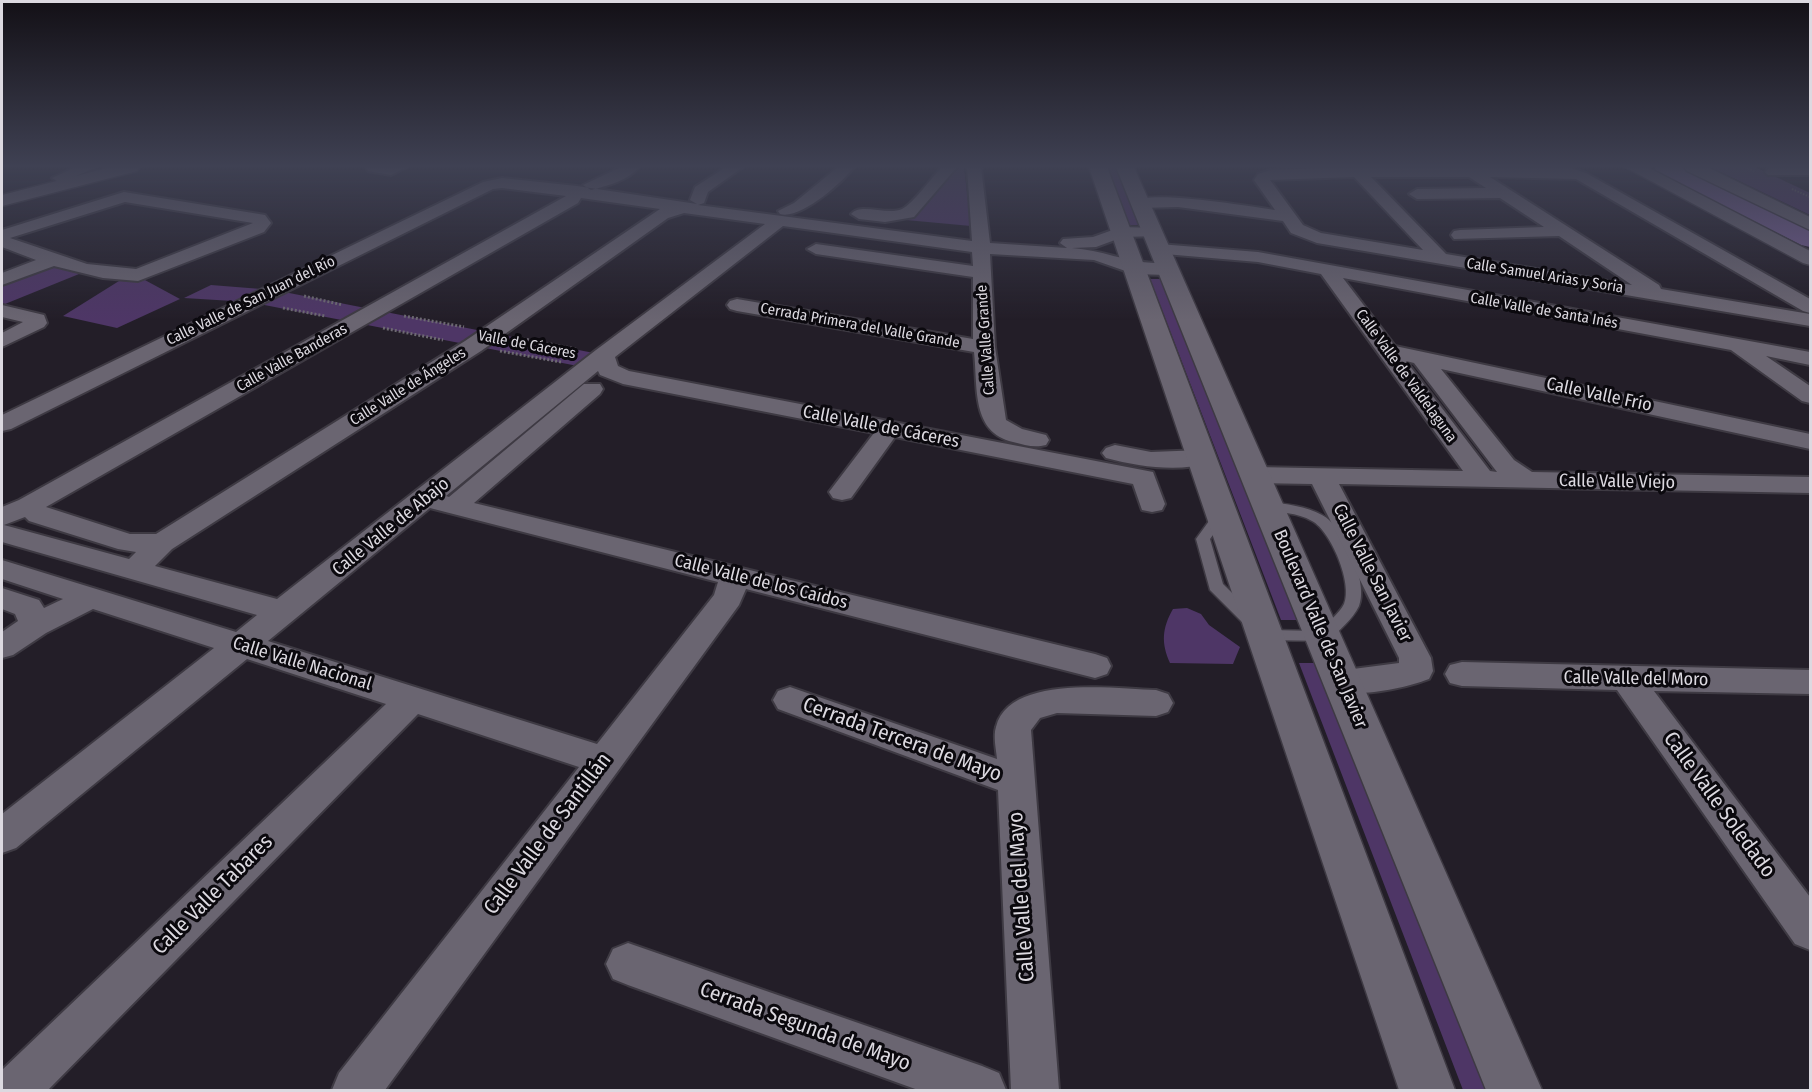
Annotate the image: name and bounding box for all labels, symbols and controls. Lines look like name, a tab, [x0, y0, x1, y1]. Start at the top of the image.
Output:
street label: Calle Valle de San Juan del Río	[164, 252, 338, 350]
street label: Calle Samuel Arias y Soria	[1465, 255, 1625, 297]
street label: Calle Valle Grande	[973, 284, 999, 396]
street label: Calle Valle de Santa Inés	[1469, 289, 1619, 333]
street label: Cerrada Primera del Valle Grande	[759, 300, 961, 352]
street label: Calle Valle de Valdelaguna	[1352, 306, 1460, 446]
street label: Calle Valle Banderas	[233, 320, 351, 396]
street label: Valle de Cáceres	[477, 327, 577, 363]
street label: Calle Valle de Ángeles	[347, 344, 469, 430]
street label: Calle Valle Frío	[1544, 373, 1654, 417]
street label: Calle Valle de Cáceres	[801, 401, 961, 453]
street label: Calle Valle Viejo	[1559, 470, 1675, 494]
street label: Calle Valle de Abajo	[328, 473, 454, 581]
street label: Calle Valle San Javier	[1328, 500, 1416, 646]
street label: Boulevard Valle de San Javier	[1268, 527, 1372, 731]
street label: Calle Valle de los Caídos	[672, 550, 850, 614]
street label: Calle Valle Nacional	[230, 633, 374, 695]
street label: Calle Valle del Moro	[1563, 667, 1709, 691]
street label: Cerrada Tercera de Mayo	[799, 692, 1005, 788]
street label: Calle Valle Soledado	[1658, 727, 1780, 883]
street label: Calle Valle de Santillán	[479, 748, 617, 920]
street label: Calle Valle del Mayo	[1003, 811, 1041, 983]
street label: Calle Valle Tabares	[148, 830, 278, 960]
street label: Cerrada Segunda de Mayo	[696, 977, 914, 1077]

